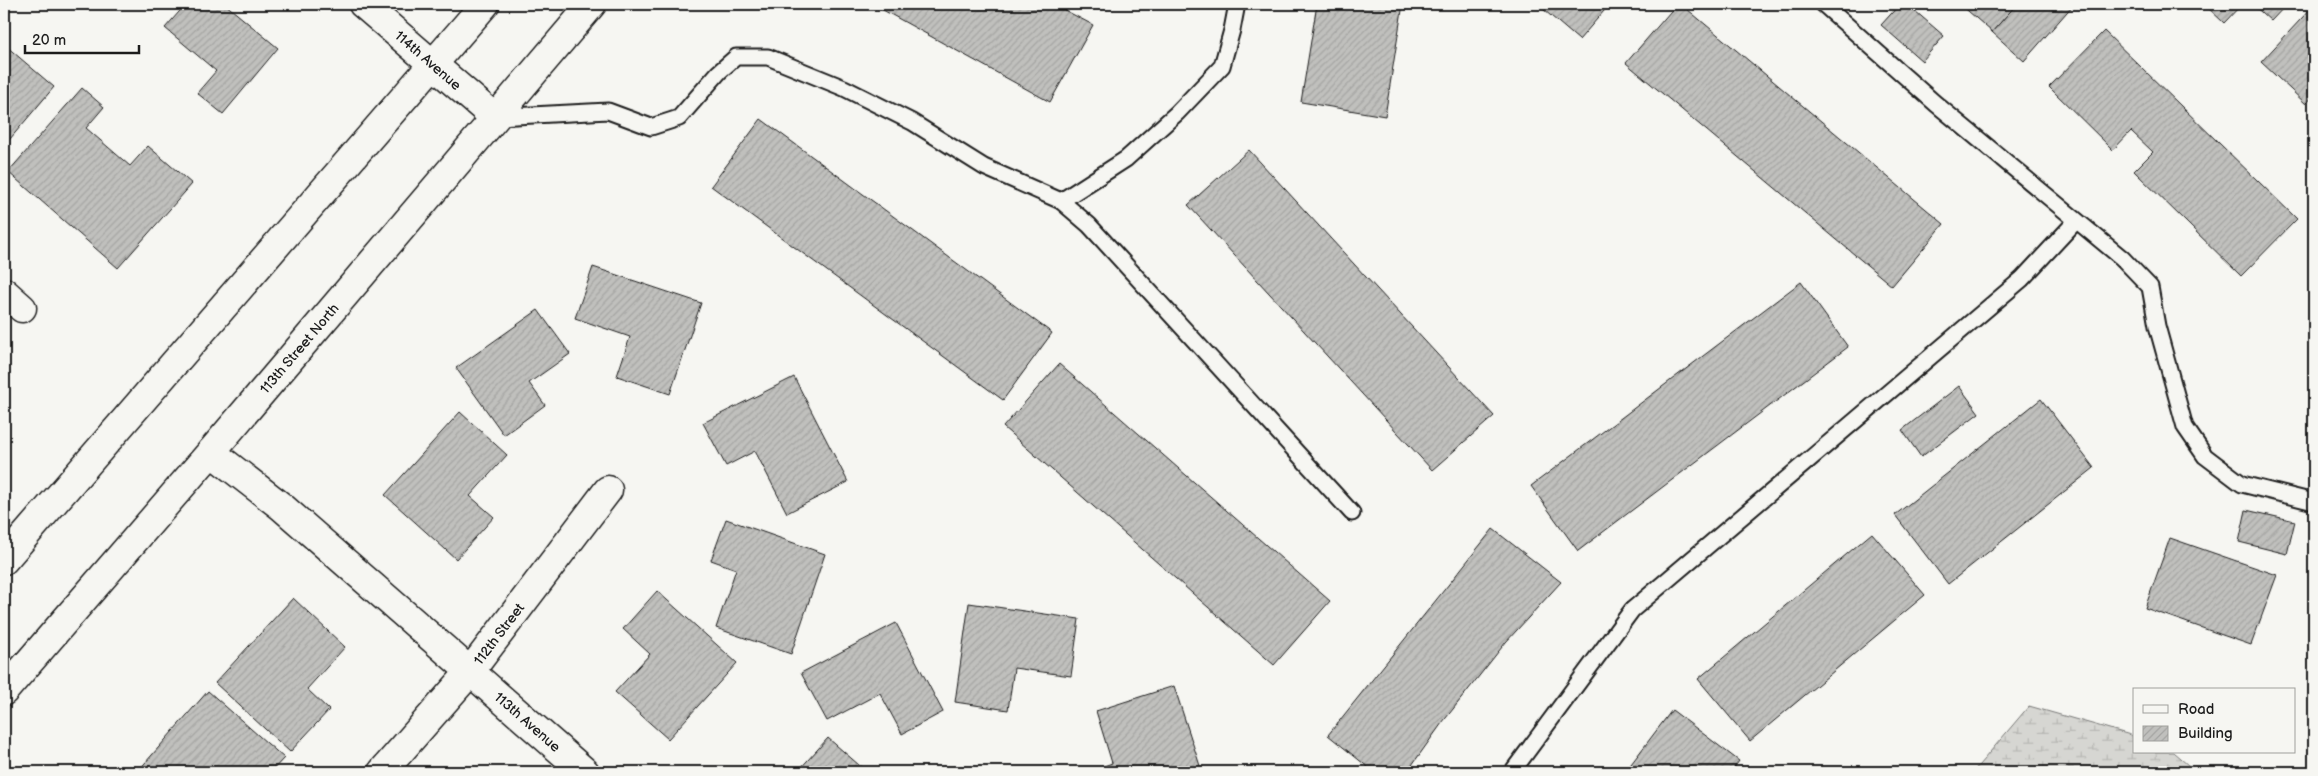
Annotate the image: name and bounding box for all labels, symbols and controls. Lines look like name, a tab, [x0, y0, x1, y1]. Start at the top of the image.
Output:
scale bar	[25, 22, 139, 54]
street label: 114th Avenue	[391, 27, 464, 94]
text: 20 m	[32, 31, 66, 50]
street label: 113th Street North	[256, 300, 343, 397]
street label: 112th Street	[470, 599, 528, 668]
legend	[2133, 688, 2296, 754]
street label: 113th Avenue	[491, 689, 564, 756]
text: Road	[2178, 700, 2214, 719]
text: Building	[2178, 724, 2233, 743]

